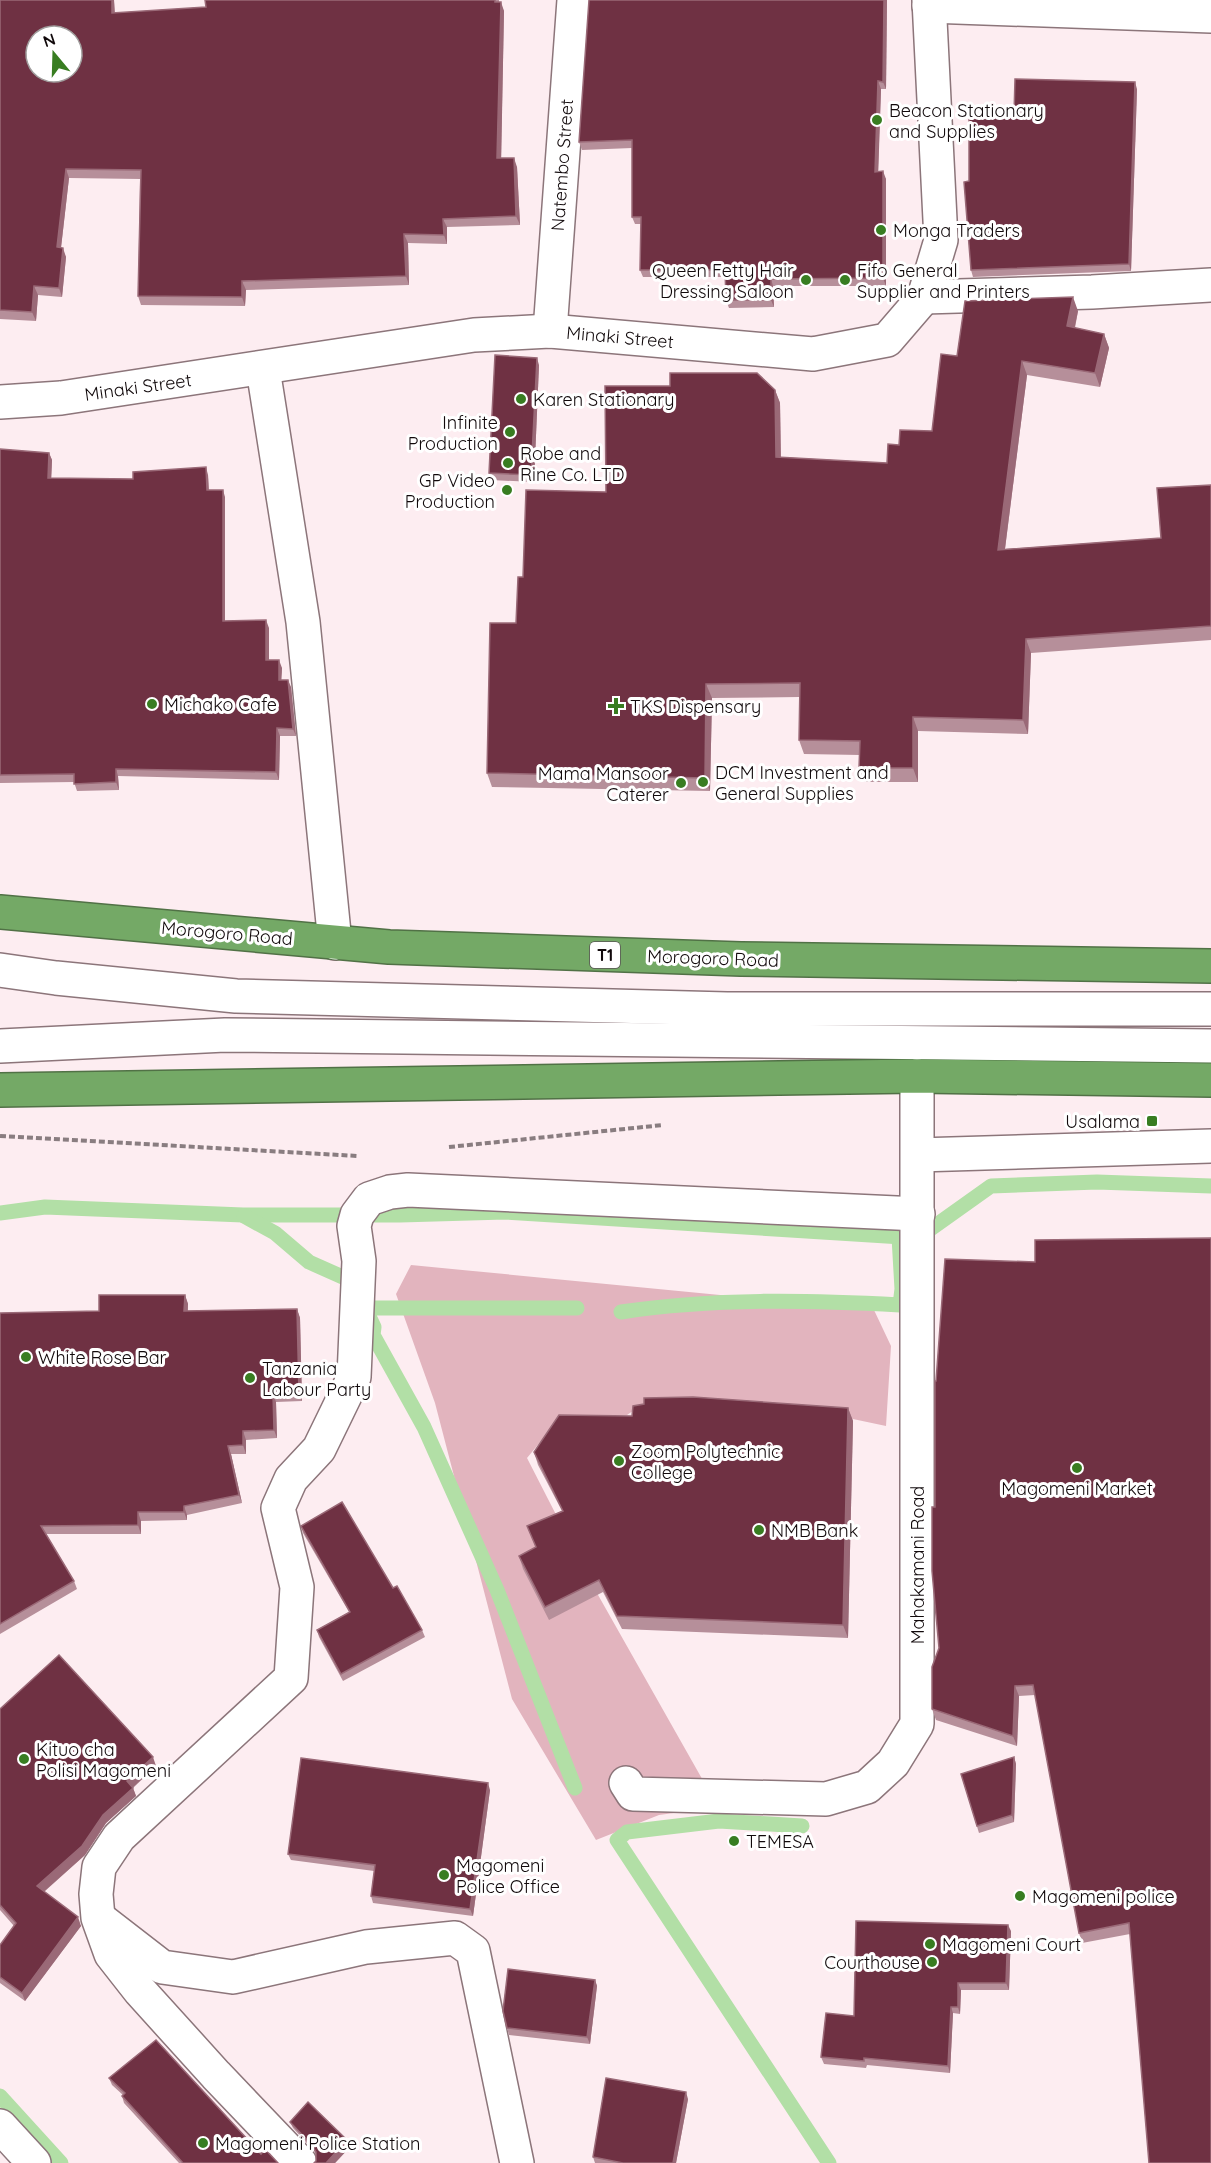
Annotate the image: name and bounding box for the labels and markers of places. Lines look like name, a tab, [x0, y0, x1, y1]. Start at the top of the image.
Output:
place label: Beacon Stationary and Supplies	[889, 99, 1044, 143]
marker: Beacon Stationary and Supplies	[870, 113, 884, 127]
place label: Monga Traders	[893, 219, 1020, 242]
marker: Monga Traders	[874, 223, 888, 237]
place label: Queen Fetty Hair Dressing Saloon	[652, 259, 794, 303]
place label: Fifo General Supplier and Printers	[857, 259, 1030, 303]
marker: Queen Fetty Hair Dressing Saloon	[799, 273, 813, 287]
marker: Fifo General Supplier and Printers	[838, 273, 852, 287]
place label: Karen Stationary	[533, 388, 675, 411]
marker: Karen Stationary	[514, 392, 528, 406]
place label: Infinite Production	[408, 411, 498, 455]
marker: Infinite Production	[503, 425, 517, 439]
place label: Robe and Rine Co. LTD	[520, 442, 625, 486]
marker: Robe and Rine Co. LTD	[501, 456, 515, 470]
place label: GP Video Production	[405, 469, 495, 513]
marker: GP Video Production	[500, 483, 514, 497]
place label: Michako Cafe	[164, 693, 277, 716]
place label: TKS Dispensary	[630, 695, 761, 718]
marker: Michako Cafe	[145, 697, 159, 711]
marker: TKS Dispensary	[607, 697, 625, 715]
place label: DCM Investment and General Supplies	[715, 761, 889, 805]
place label: Mama Mansoor Caterer	[538, 762, 669, 806]
marker: DCM Investment and General Supplies	[696, 775, 710, 789]
marker: Mama Mansoor Caterer	[674, 776, 688, 790]
place label: Usalama	[1065, 1110, 1140, 1133]
marker: Usalama	[1145, 1114, 1159, 1128]
place label: White Rose Bar	[38, 1346, 167, 1369]
marker: White Rose Bar	[19, 1350, 33, 1364]
place label: Tanzania Labour Party	[262, 1357, 371, 1401]
marker: Tanzania Labour Party	[243, 1371, 257, 1385]
place label: Zoom Polytechnic College	[631, 1440, 780, 1484]
marker: Zoom Polytechnic College	[612, 1454, 626, 1468]
marker: Magomeni Market	[1070, 1461, 1084, 1475]
place label: Magomeni Market	[1001, 1477, 1153, 1500]
place label: NMB Bank	[771, 1519, 858, 1542]
marker: NMB Bank	[752, 1523, 766, 1537]
place label: Kituo cha Polisi Magomeni	[36, 1738, 171, 1782]
marker: Kituo cha Polisi Magomeni	[17, 1752, 31, 1766]
place label: TEMESA	[746, 1830, 814, 1853]
marker: TEMESA	[727, 1834, 741, 1848]
place label: Magomeni Police Office	[456, 1854, 560, 1898]
marker: Magomeni Police Office	[437, 1868, 451, 1882]
place label: Magomeni police	[1032, 1885, 1175, 1908]
marker: Magomeni police	[1013, 1889, 1027, 1903]
place label: Magomeni Court	[942, 1933, 1081, 1956]
marker: Magomeni Court	[923, 1937, 937, 1951]
place label: Courthouse	[824, 1951, 920, 1974]
marker: Courthouse	[925, 1955, 939, 1969]
place label: Magomeni Police Station	[215, 2132, 420, 2155]
marker: Magomeni Police Station	[196, 2136, 210, 2150]

